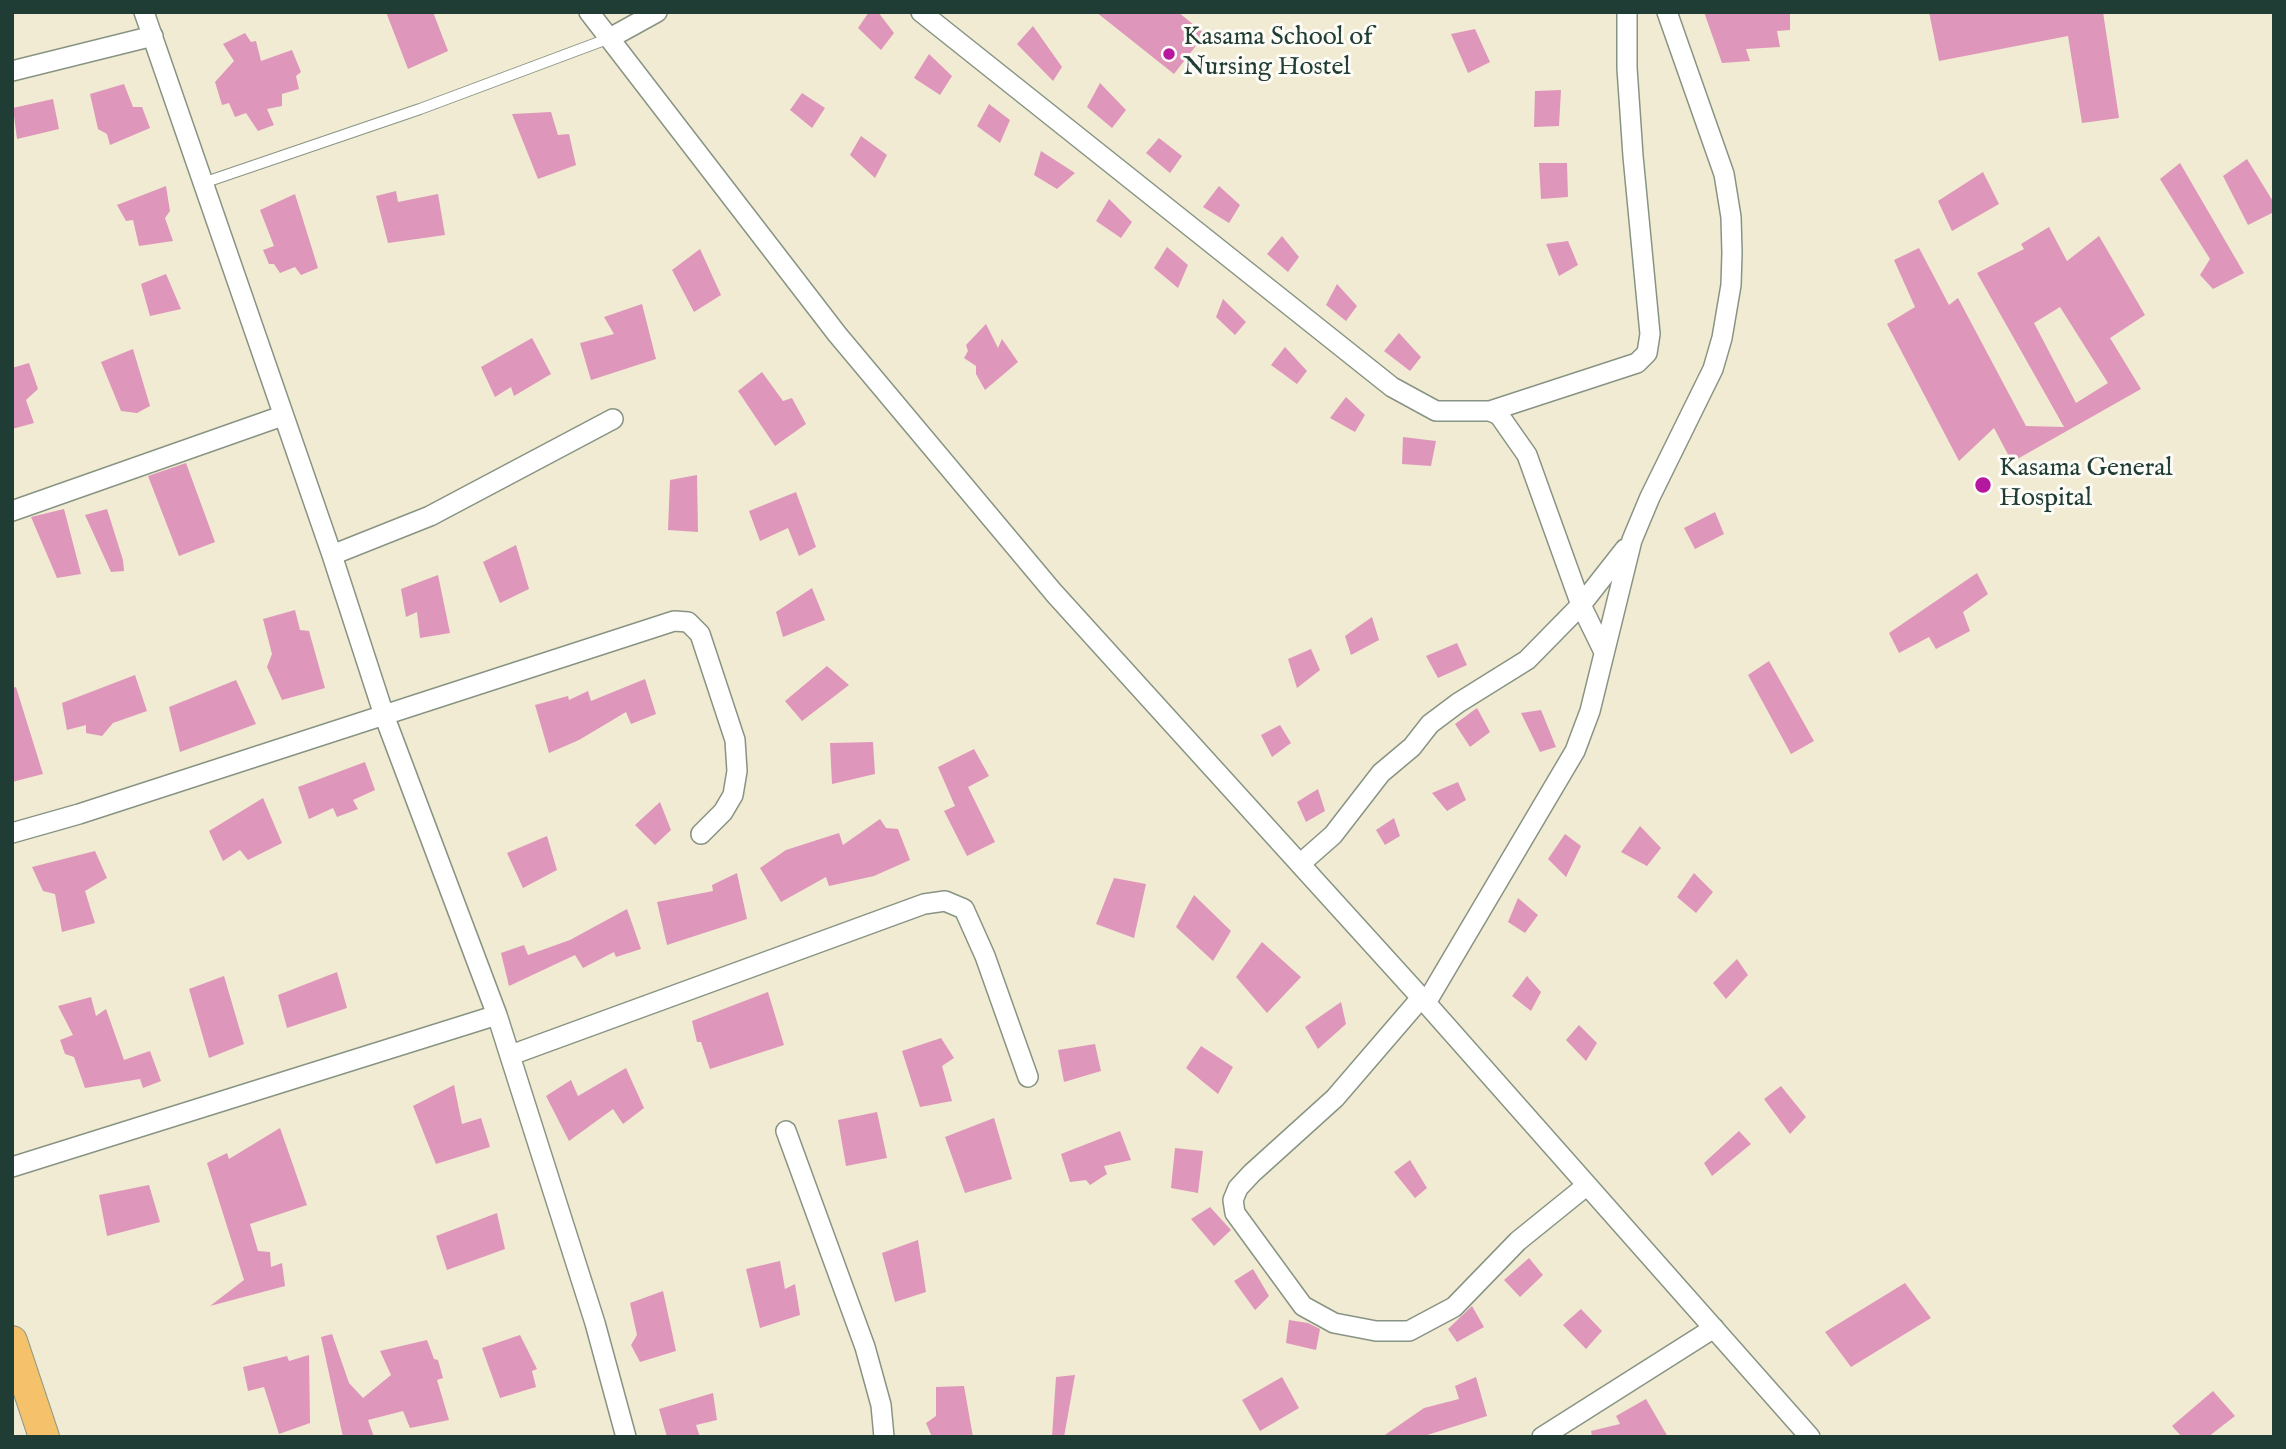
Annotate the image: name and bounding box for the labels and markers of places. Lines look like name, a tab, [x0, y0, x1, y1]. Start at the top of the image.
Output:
place label: Kasama School of Nursing Hostel	[1183, 23, 1373, 84]
marker: Kasama School of Nursing Hostel	[1161, 46, 1177, 62]
place label: Kasama General Hospital	[1999, 454, 2173, 516]
marker: Kasama General Hospital	[1973, 475, 1993, 495]

